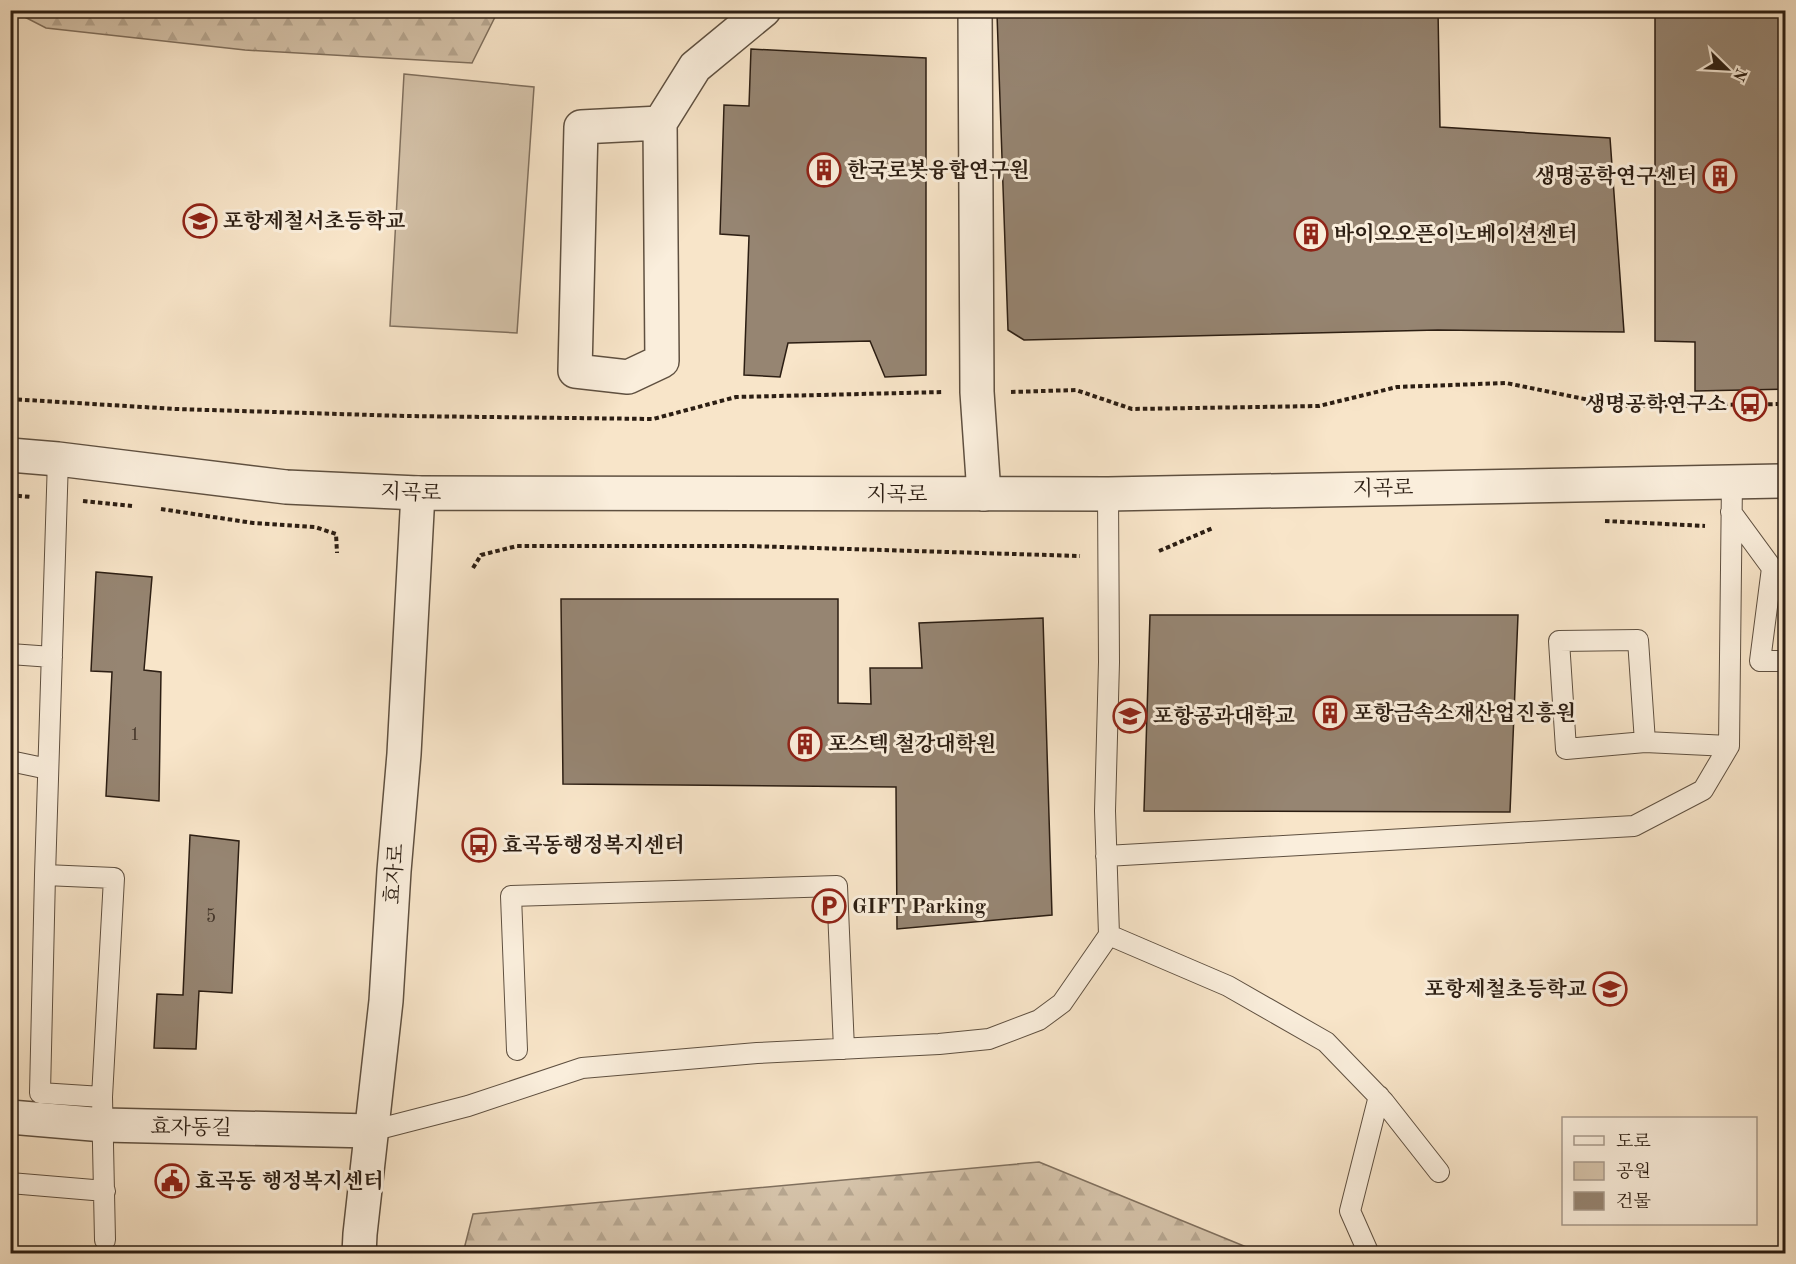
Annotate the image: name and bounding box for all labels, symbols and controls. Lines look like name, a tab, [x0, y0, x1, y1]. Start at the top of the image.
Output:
north arrow	[1697, 39, 1757, 99]
text: N	[1729, 65, 1749, 84]
building icon: 한국로봇융합연구원	[806, 152, 842, 188]
place label: 한국로봇융합연구원	[847, 158, 1030, 182]
building icon: 생명공학연구센터	[1702, 158, 1738, 194]
place label: 생명공학연구센터	[1535, 164, 1697, 188]
school or university icon: 포항제철서초등학교	[182, 203, 218, 239]
place label: 포항제철서초등학교	[223, 209, 406, 233]
building icon: 바이오오픈이노베이션센터	[1293, 216, 1329, 252]
place label: 바이오오픈이노베이션센터	[1334, 222, 1577, 246]
bus stop icon: 생명공학연구소	[1732, 386, 1768, 422]
place label: 생명공학연구소	[1585, 392, 1727, 416]
street label: 지곡로	[1352, 476, 1414, 501]
street label: 지곡로	[380, 480, 442, 505]
street label: 지곡로	[867, 483, 927, 506]
building icon: 포항금속소재산업진흥원	[1312, 695, 1348, 731]
school or university icon: 포항공과대학교	[1112, 698, 1148, 734]
place label: 포항금속소재산업진흥원	[1353, 701, 1576, 725]
place label: 포항공과대학교	[1153, 704, 1295, 728]
house number: 1	[130, 726, 140, 744]
building icon: 포스텍 철강대학원	[787, 726, 823, 762]
place label: 포스텍 철강대학원	[828, 732, 996, 756]
bus stop icon: 효곡동행정복지센터	[461, 827, 497, 863]
place label: 효곡동행정복지센터	[502, 833, 685, 857]
street label: 효자로	[381, 843, 408, 905]
parking icon: GIFT Parking	[811, 888, 847, 924]
place label: GIFT Parking	[852, 897, 987, 918]
house number: 5	[206, 908, 216, 926]
school or university icon: 포항제철초등학교	[1592, 971, 1628, 1007]
place label: 포항제철초등학교	[1425, 977, 1587, 1001]
street label: 효자동길	[150, 1115, 232, 1140]
legend	[1562, 1117, 1757, 1225]
text: 도로	[1616, 1133, 1651, 1151]
text: 공원	[1616, 1162, 1651, 1181]
public building icon: 효곡동 행정복지센터	[154, 1163, 190, 1199]
place label: 효곡동 행정복지센터	[195, 1169, 383, 1193]
text: 건물	[1616, 1192, 1651, 1211]

